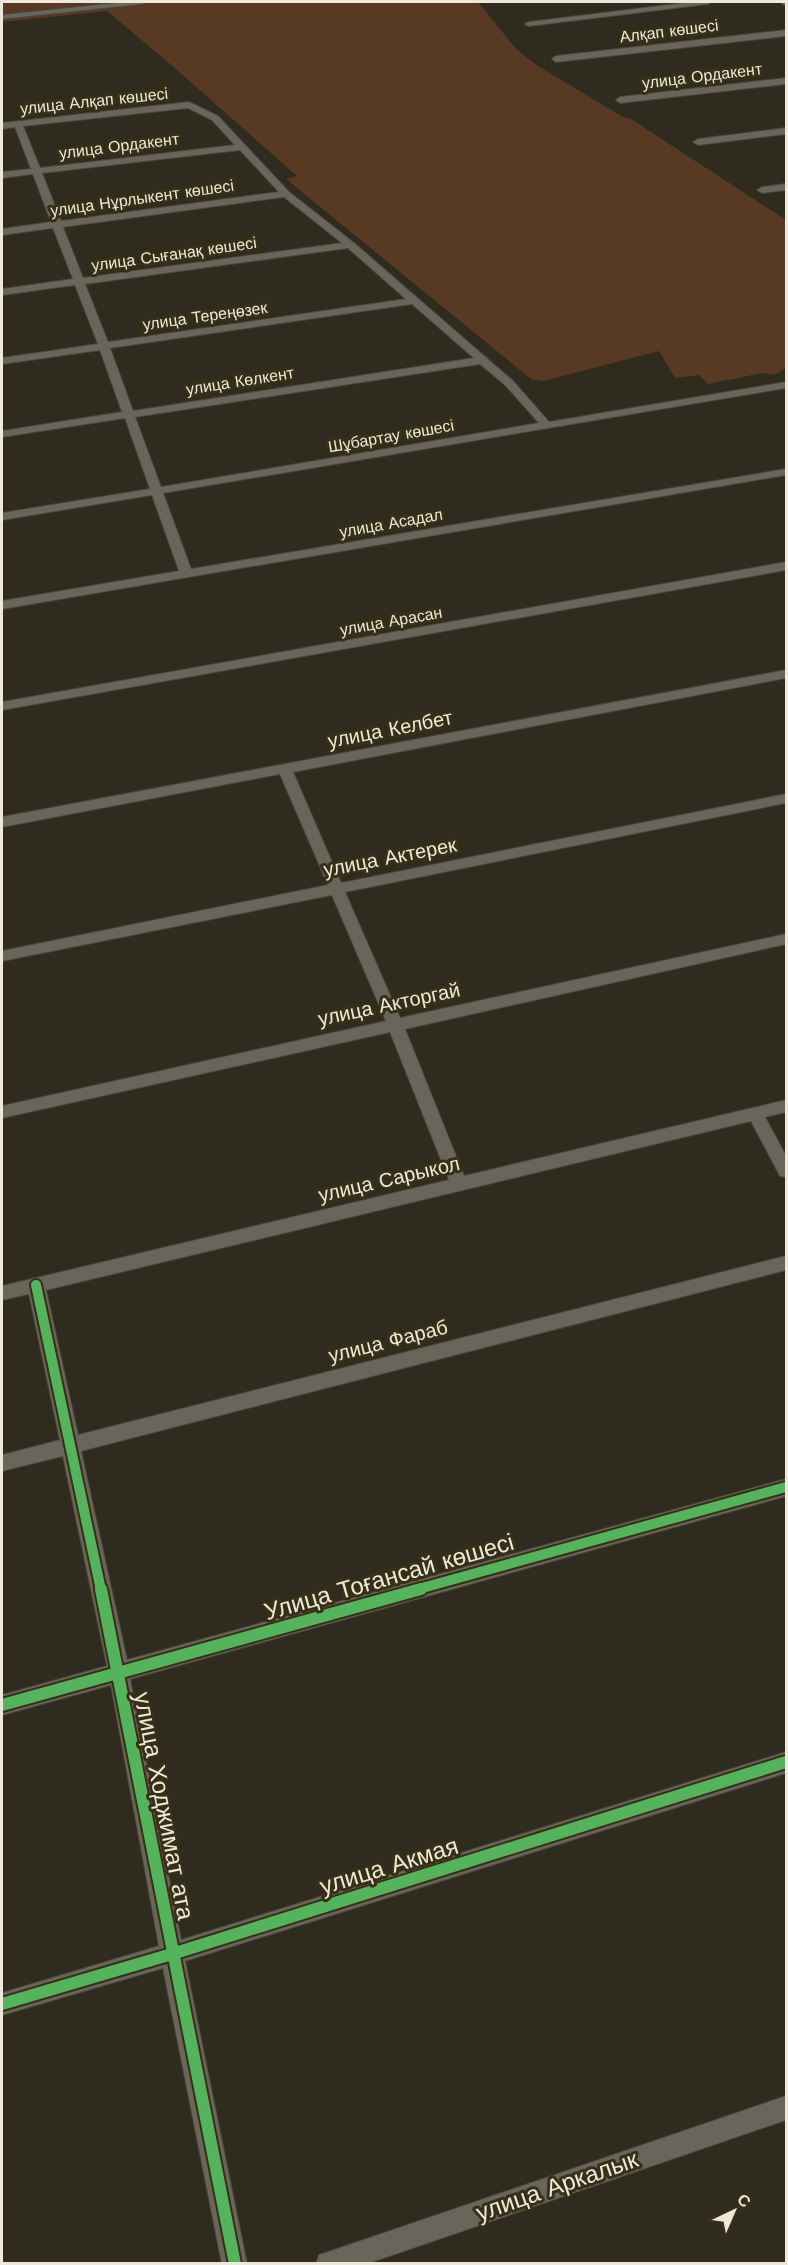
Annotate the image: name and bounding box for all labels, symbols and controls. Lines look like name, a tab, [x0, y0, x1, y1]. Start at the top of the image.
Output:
street label: Алқап көшесі	[619, 16, 719, 46]
street label: улица Ордакент	[641, 59, 764, 93]
street label: улица Алқап көшесі	[19, 84, 169, 118]
street label: улица Ордакент	[58, 129, 181, 163]
street label: улица Нұрлыкент көшесі	[49, 176, 235, 220]
street label: улица Сығанақ көшесі	[90, 233, 258, 275]
street label: улица Тереңөзек	[141, 298, 270, 334]
street label: улица Көлкент	[185, 363, 296, 399]
street label: Шұбартау көшесі	[327, 416, 455, 456]
street label: улица Асадал	[338, 505, 444, 541]
street label: улица Арасан	[338, 603, 444, 639]
street label: улица Келбет	[326, 705, 454, 753]
street label: улица Актерек	[321, 832, 459, 882]
street label: улица Акторгай	[316, 977, 462, 1031]
street label: улица Сарыкол	[316, 1151, 462, 1207]
street label: улица Фараб	[326, 1315, 450, 1367]
street label: Улица Тоғансай көшесі	[261, 1528, 517, 1626]
street label: улица Ходжимат ата	[128, 1690, 200, 1923]
street label: улица Акмая	[316, 1832, 462, 1900]
street label: улица Аркалык	[472, 2145, 642, 2227]
north arrow	[704, 2181, 764, 2241]
text: С	[733, 2190, 755, 2212]

